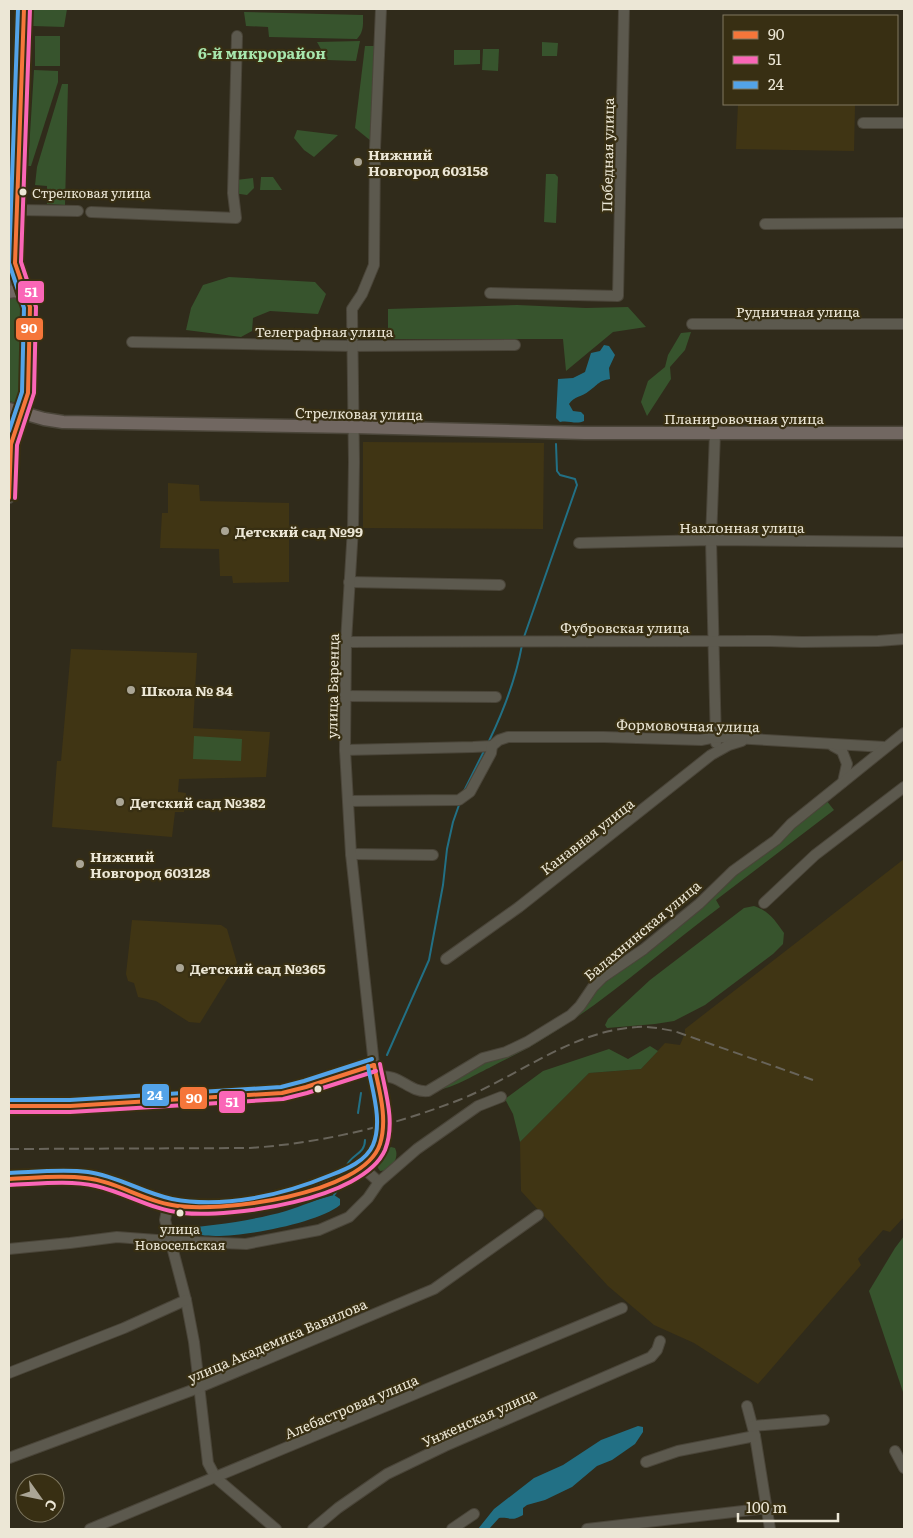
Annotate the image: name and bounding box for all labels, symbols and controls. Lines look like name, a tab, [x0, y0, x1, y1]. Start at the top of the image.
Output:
legend	[723, 15, 898, 105]
text: 90	[768, 22, 785, 45]
district label: 6-й микрорайон	[198, 41, 326, 64]
text: 51	[768, 47, 782, 70]
text: 24	[768, 72, 784, 95]
street label: Победная улица	[596, 97, 618, 213]
place label: Нижний Новгород 603158	[368, 144, 488, 180]
marker: Нижний Новгород 603158	[352, 156, 364, 168]
place label: Стрелковая улица	[32, 183, 151, 202]
marker: Стрелковая улица	[18, 187, 28, 197]
line badge: 51	[17, 280, 45, 304]
text: 51	[24, 281, 38, 301]
street label: Рудничная улица	[736, 301, 860, 321]
line badge: 90	[15, 317, 44, 341]
text: 90	[21, 317, 38, 337]
street label: Телеграфная улица	[255, 321, 394, 341]
street label: Стрелковая улица	[295, 402, 424, 424]
street label: Планировочная улица	[664, 408, 824, 428]
street label: Наклонная улица	[679, 517, 805, 537]
place label: Детский сад №99	[235, 521, 363, 541]
marker: Детский сад №99	[219, 525, 231, 537]
street label: Фубровская улица	[560, 617, 690, 637]
street label: улица Баренца	[321, 633, 343, 739]
place label: Школа № 84	[141, 680, 233, 700]
marker: Школа № 84	[125, 684, 137, 696]
street label: Формовочная улица	[616, 714, 760, 736]
place label: Детский сад №382	[130, 792, 266, 812]
street label: Канавная улица	[536, 793, 638, 879]
marker: Детский сад №382	[114, 796, 126, 808]
place label: Нижний Новгород 603128	[90, 846, 210, 882]
marker: Нижний Новгород 603128	[74, 858, 86, 870]
street label: Балахнинская улица	[579, 875, 705, 985]
place label: Детский сад №365	[190, 958, 326, 978]
marker: Детский сад №365	[174, 962, 186, 974]
line badge: 24	[141, 1083, 170, 1107]
text: 24	[147, 1084, 164, 1104]
unlabelled marker	[313, 1084, 323, 1094]
line badge: 90	[179, 1086, 208, 1110]
text: 90	[186, 1087, 203, 1107]
line badge: 51	[218, 1090, 246, 1114]
text: 51	[225, 1091, 239, 1111]
marker: улица Новосельская	[175, 1208, 185, 1218]
place label: улица Новосельская	[135, 1219, 226, 1254]
street label: улица Академика Вавилова	[184, 1293, 370, 1387]
street label: Алебастровая улица	[281, 1369, 421, 1443]
street label: Унженская улица	[418, 1383, 540, 1451]
north arrow	[15, 1473, 65, 1523]
scale bar	[738, 1490, 838, 1522]
text: 100 m	[746, 1495, 787, 1518]
text: С	[41, 1496, 63, 1515]

